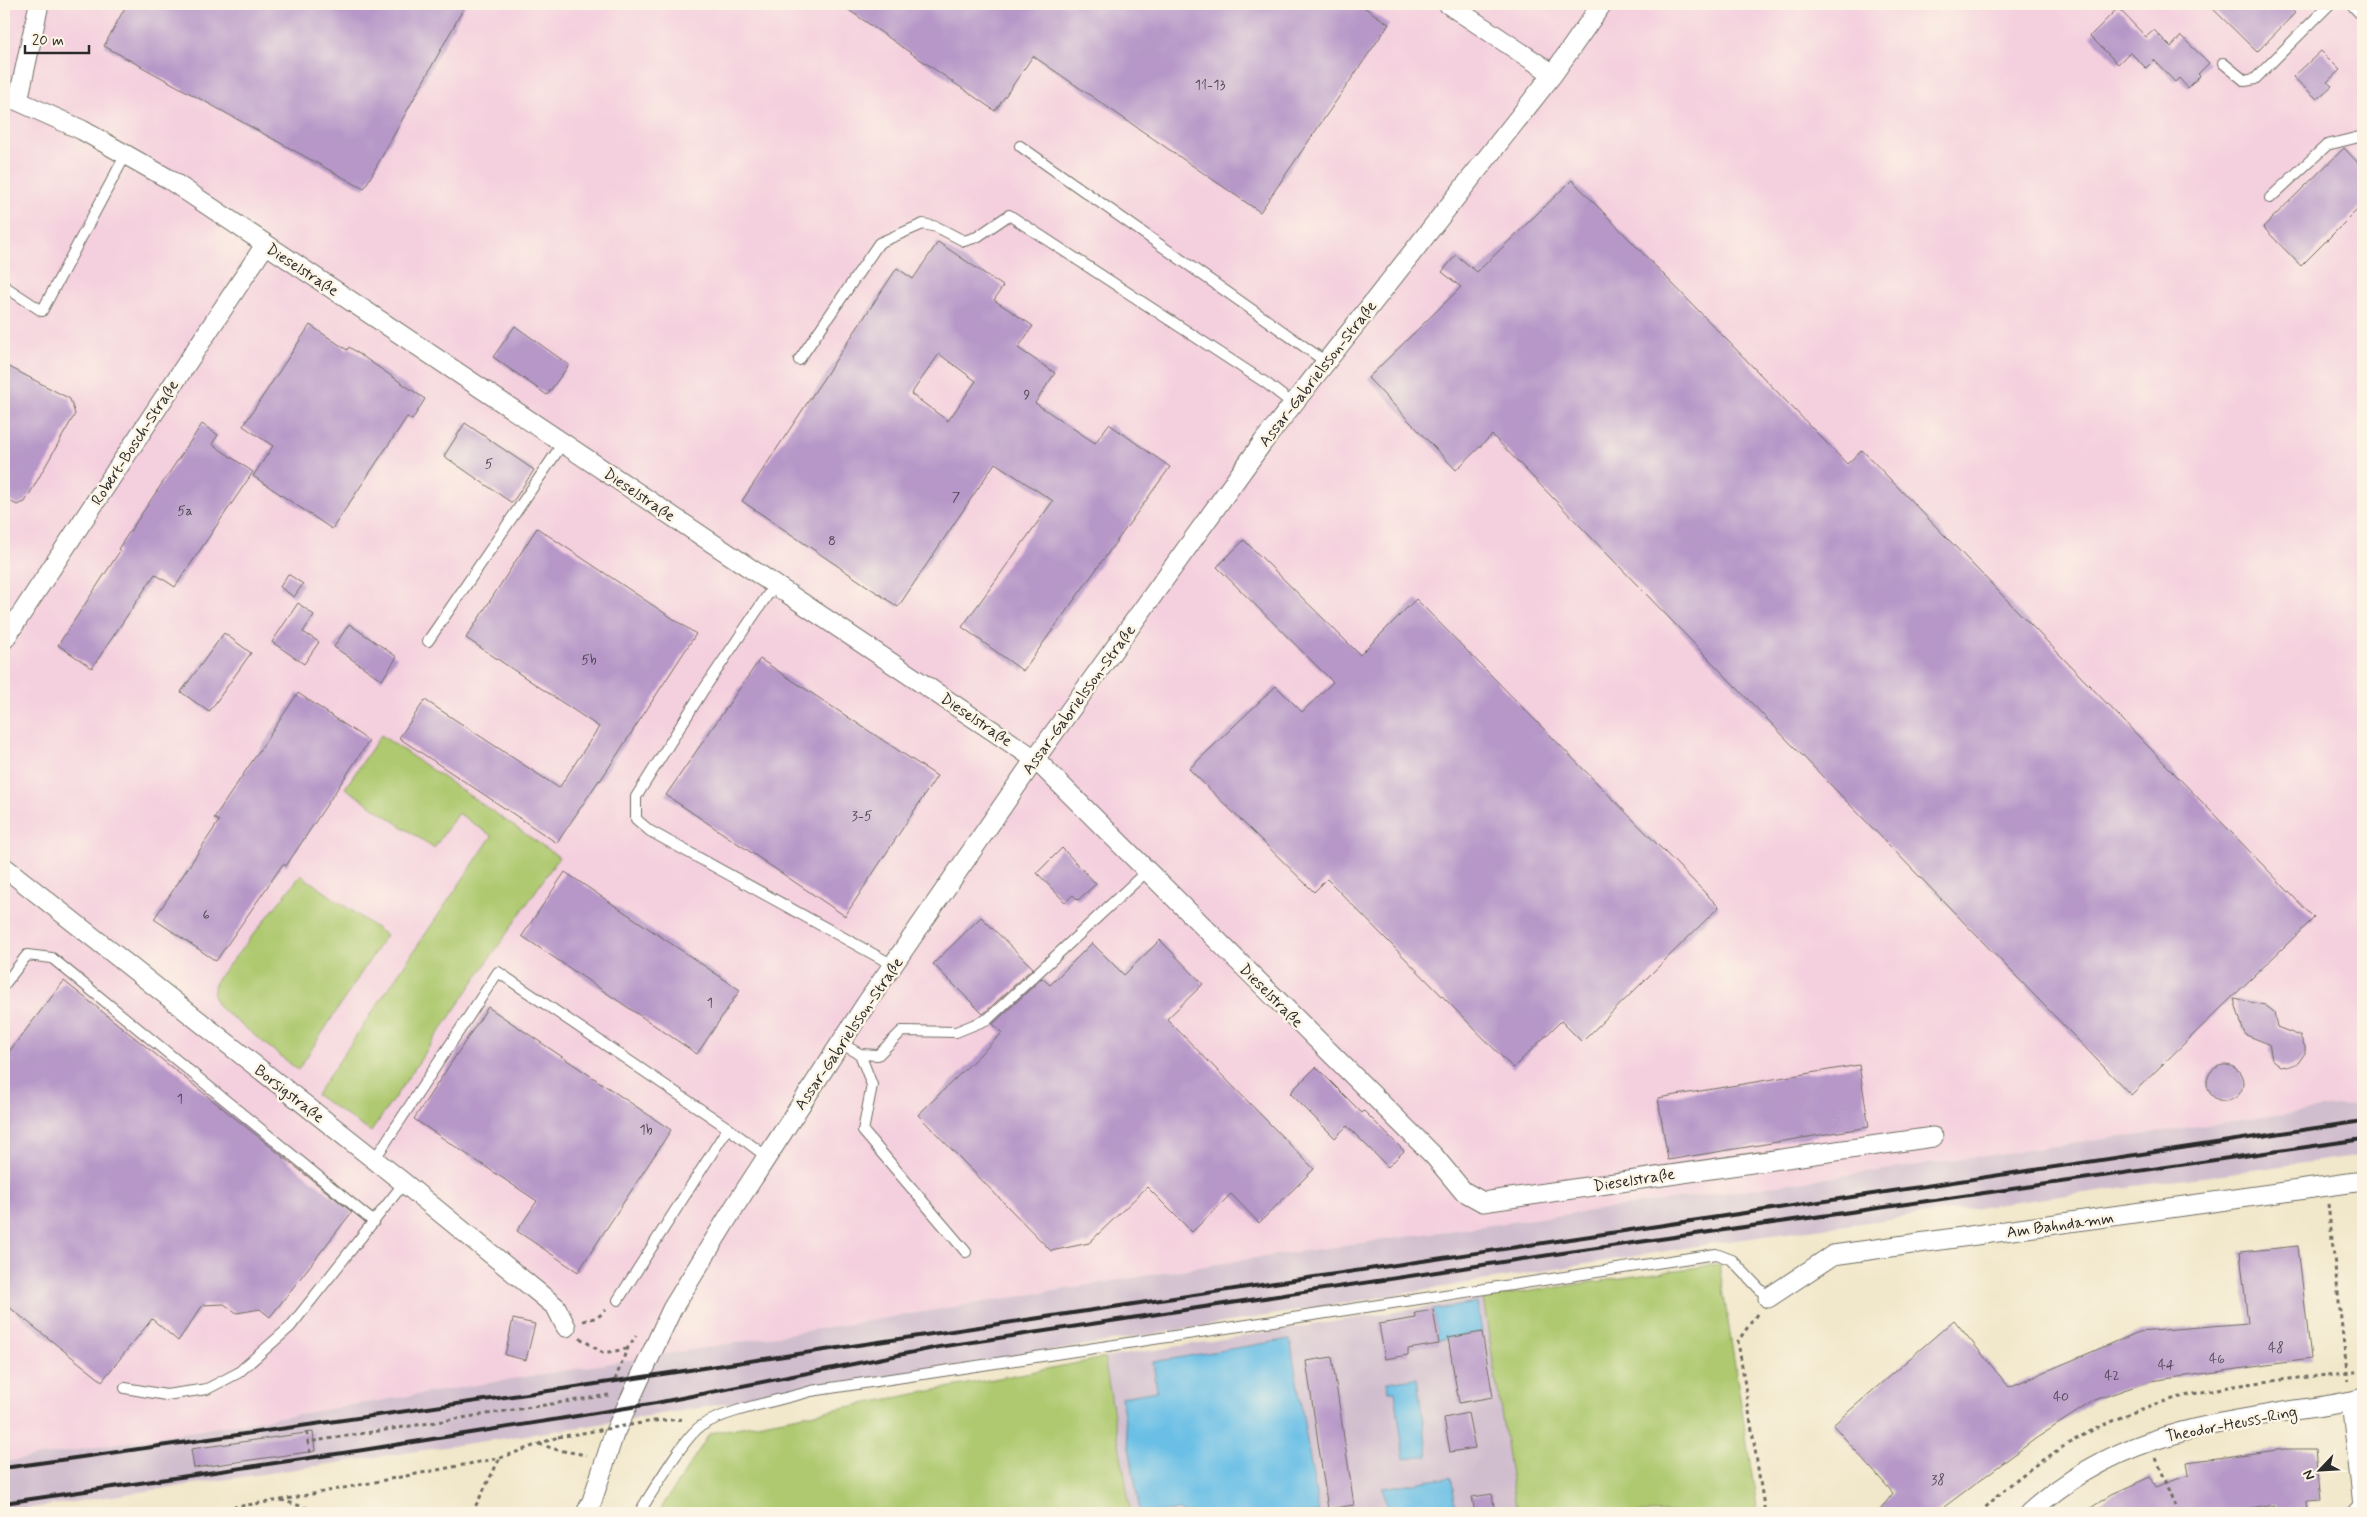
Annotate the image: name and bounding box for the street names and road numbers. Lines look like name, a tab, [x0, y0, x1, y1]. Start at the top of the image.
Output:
street label: Dieselstraße	[262, 239, 343, 302]
street label: Assar-Gabrielsson-Straße	[1254, 296, 1382, 451]
street label: Robert-Bosch-Straße	[87, 376, 184, 510]
street label: Dieselstraße	[599, 463, 679, 527]
street label: Assar-Gabrielsson-Straße	[1018, 621, 1141, 779]
street label: Dieselstraße	[936, 688, 1016, 752]
street label: Assar-Gabrielsson-Straße	[790, 953, 908, 1114]
street label: Dieselstraße	[1234, 959, 1308, 1033]
street label: Borsigstraße	[250, 1060, 328, 1128]
street label: Dieselstraße	[1592, 1164, 1677, 1197]
street label: Am Bahndamm	[2005, 1208, 2115, 1243]
street label: Theodor-Heuss-Ring	[2164, 1401, 2299, 1448]

